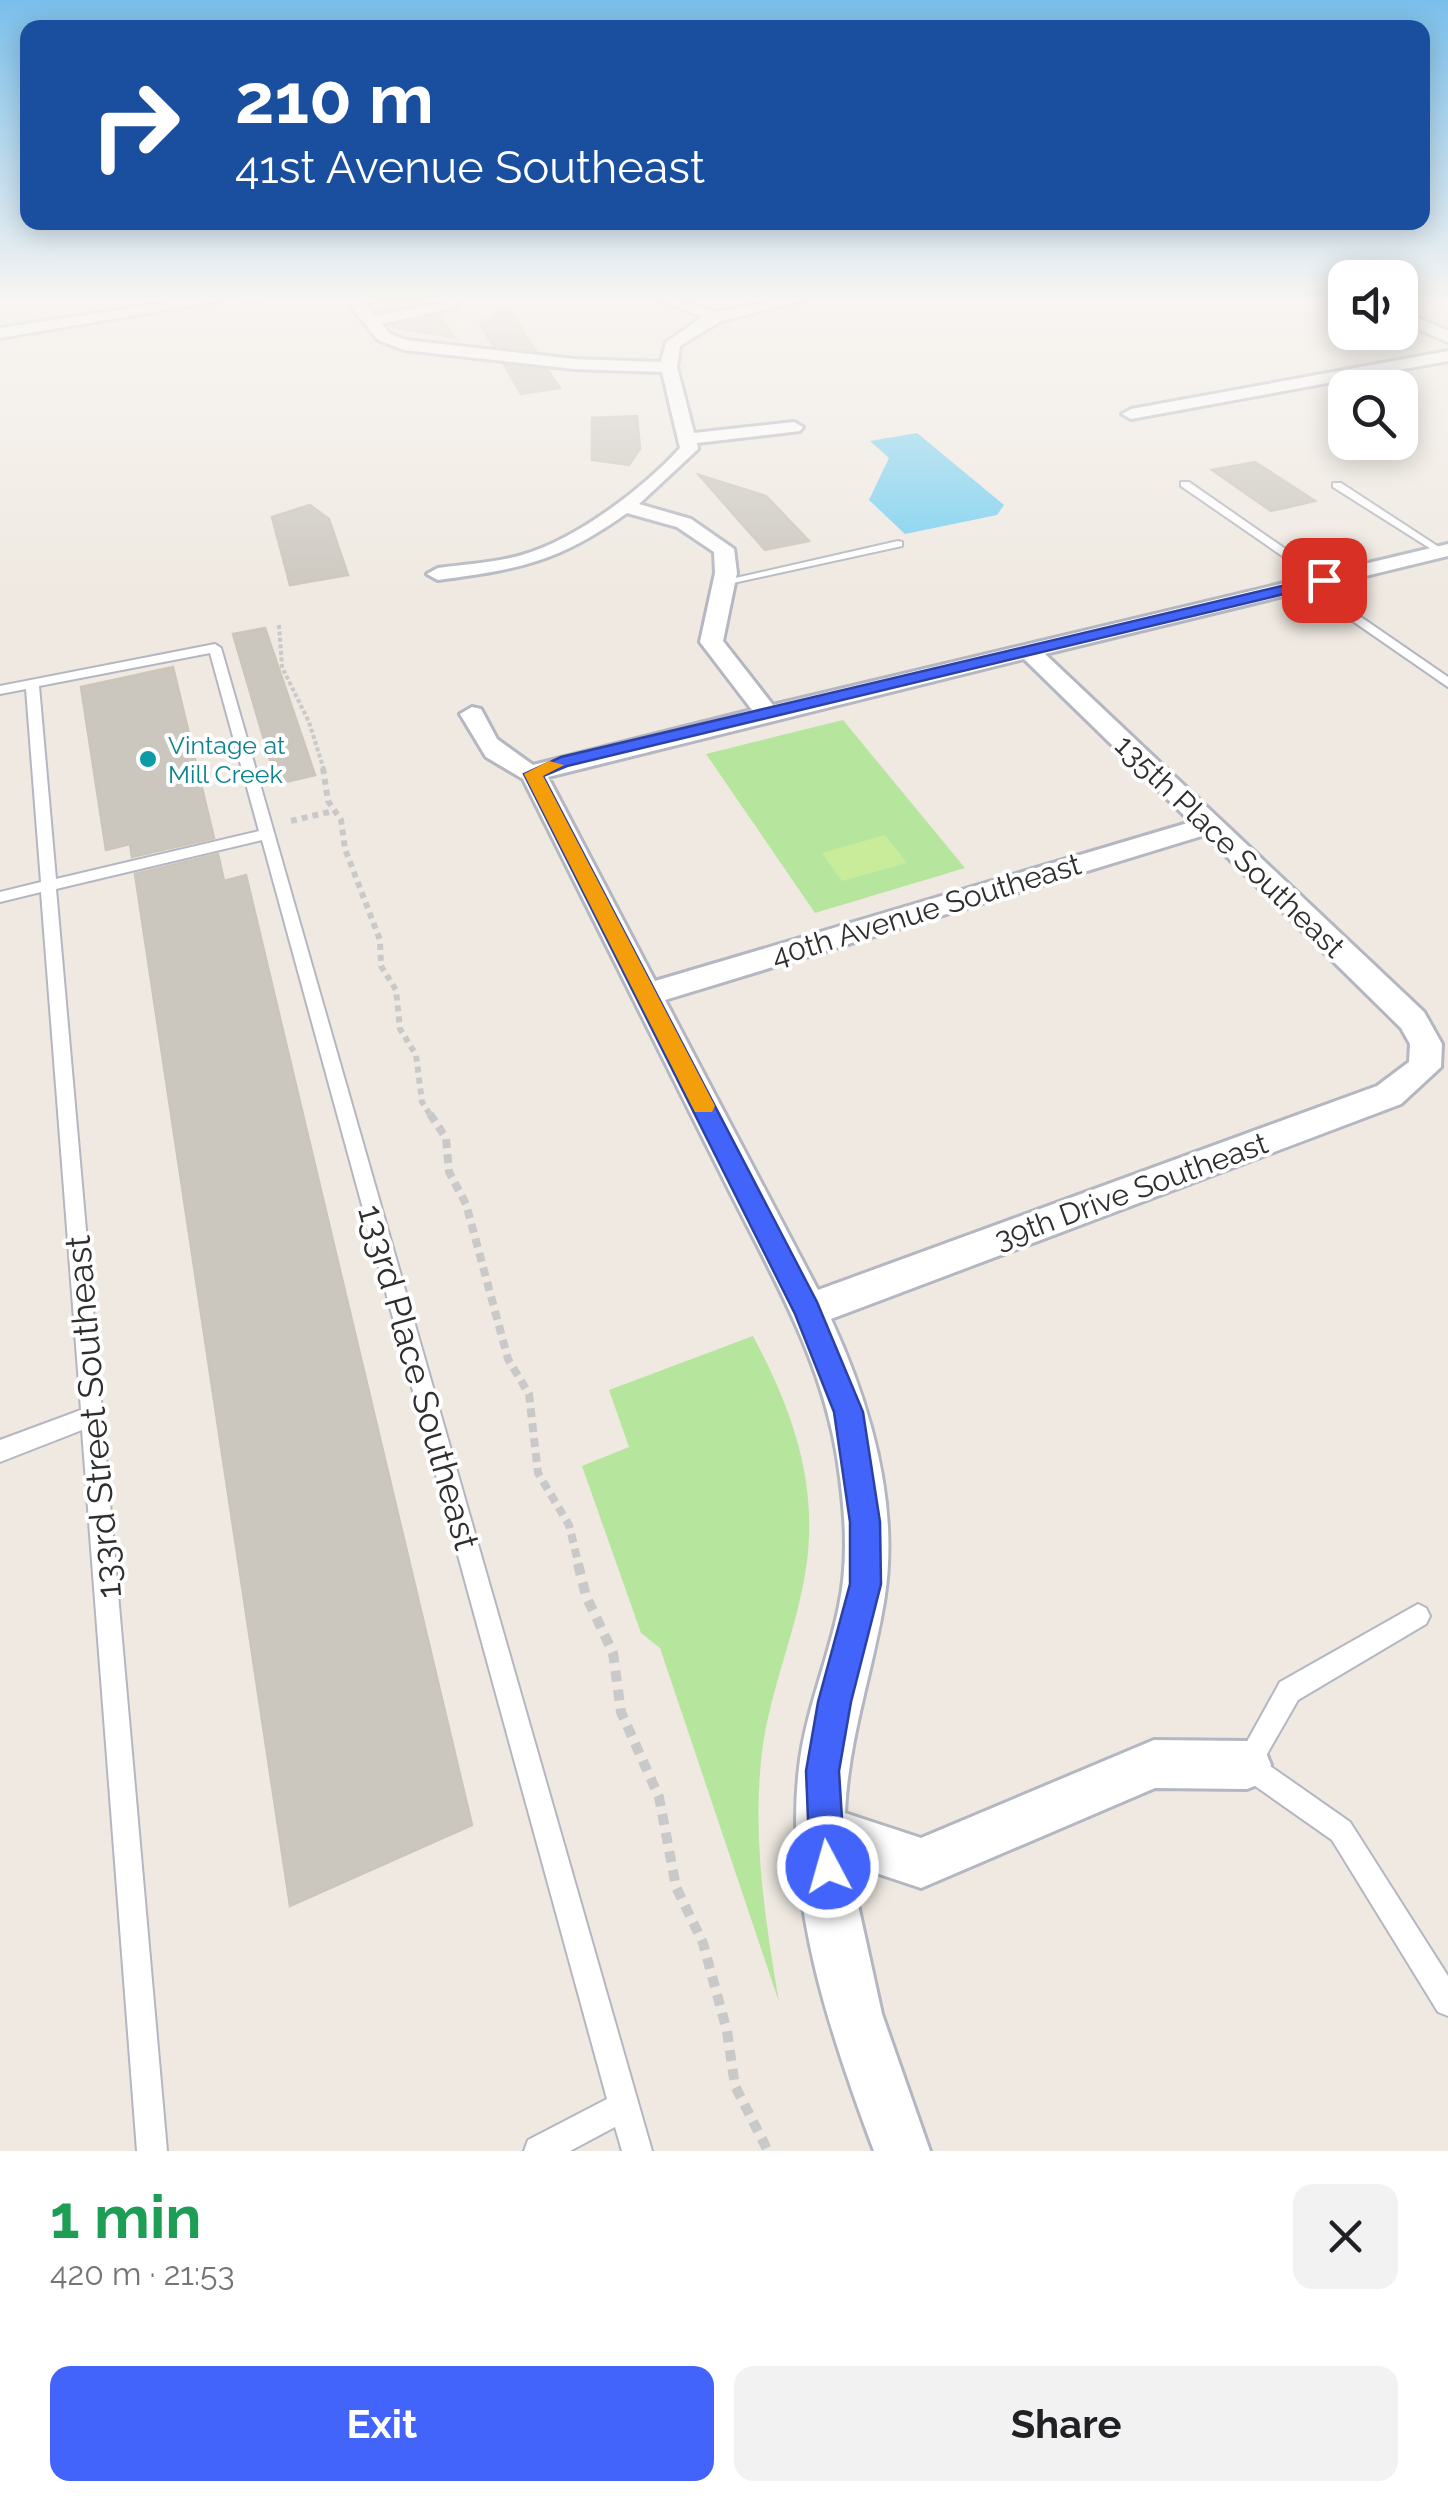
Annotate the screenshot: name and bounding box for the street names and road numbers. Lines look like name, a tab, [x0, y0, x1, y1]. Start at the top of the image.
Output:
street label: 135th Place Southeast	[1108, 727, 1352, 965]
street label: 40th Avenue Southeast	[767, 846, 1085, 974]
street label: 39th Drive Southeast	[990, 1125, 1272, 1257]
street label: 133rd Place Southeast	[350, 1200, 488, 1554]
street label: 133rd Street Southeast	[57, 1234, 129, 1600]

